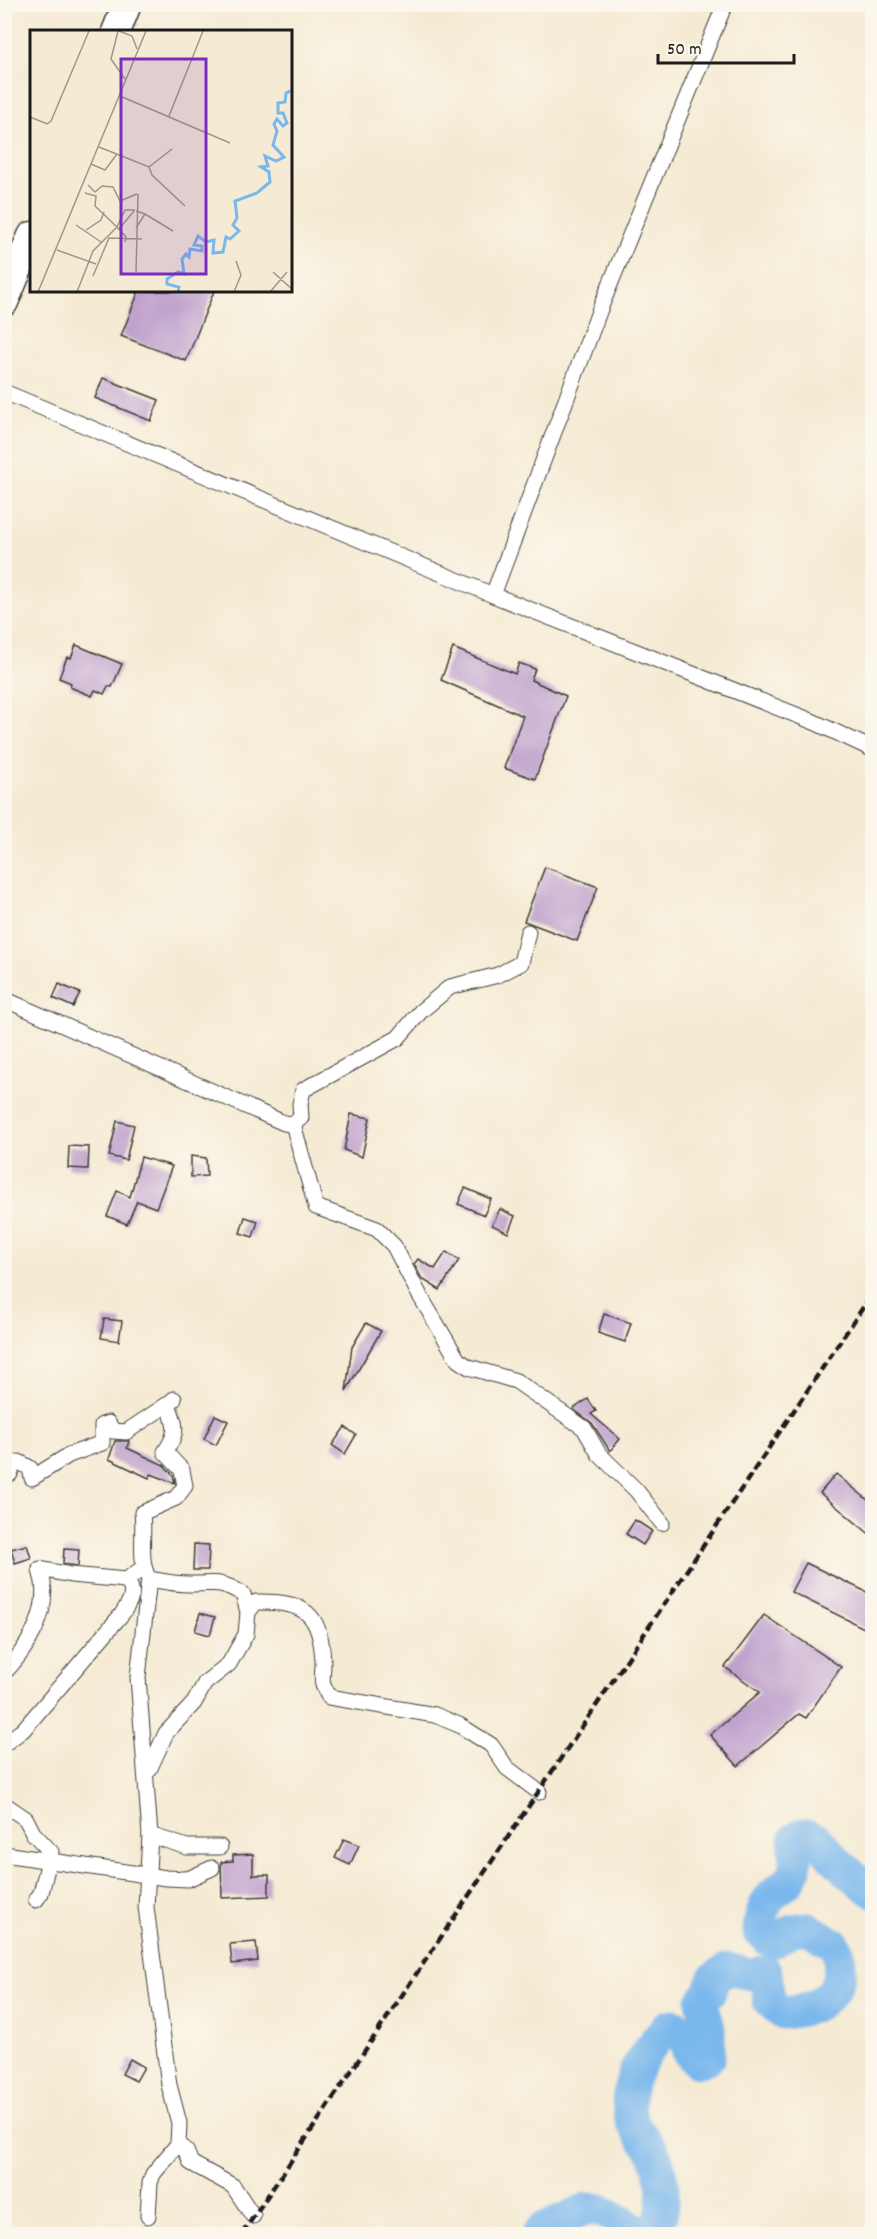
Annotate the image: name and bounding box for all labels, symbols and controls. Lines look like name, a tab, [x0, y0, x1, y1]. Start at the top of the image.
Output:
scale bar	[658, 27, 794, 65]
inset map	[30, 30, 292, 292]
text: 50 m	[667, 38, 702, 63]

